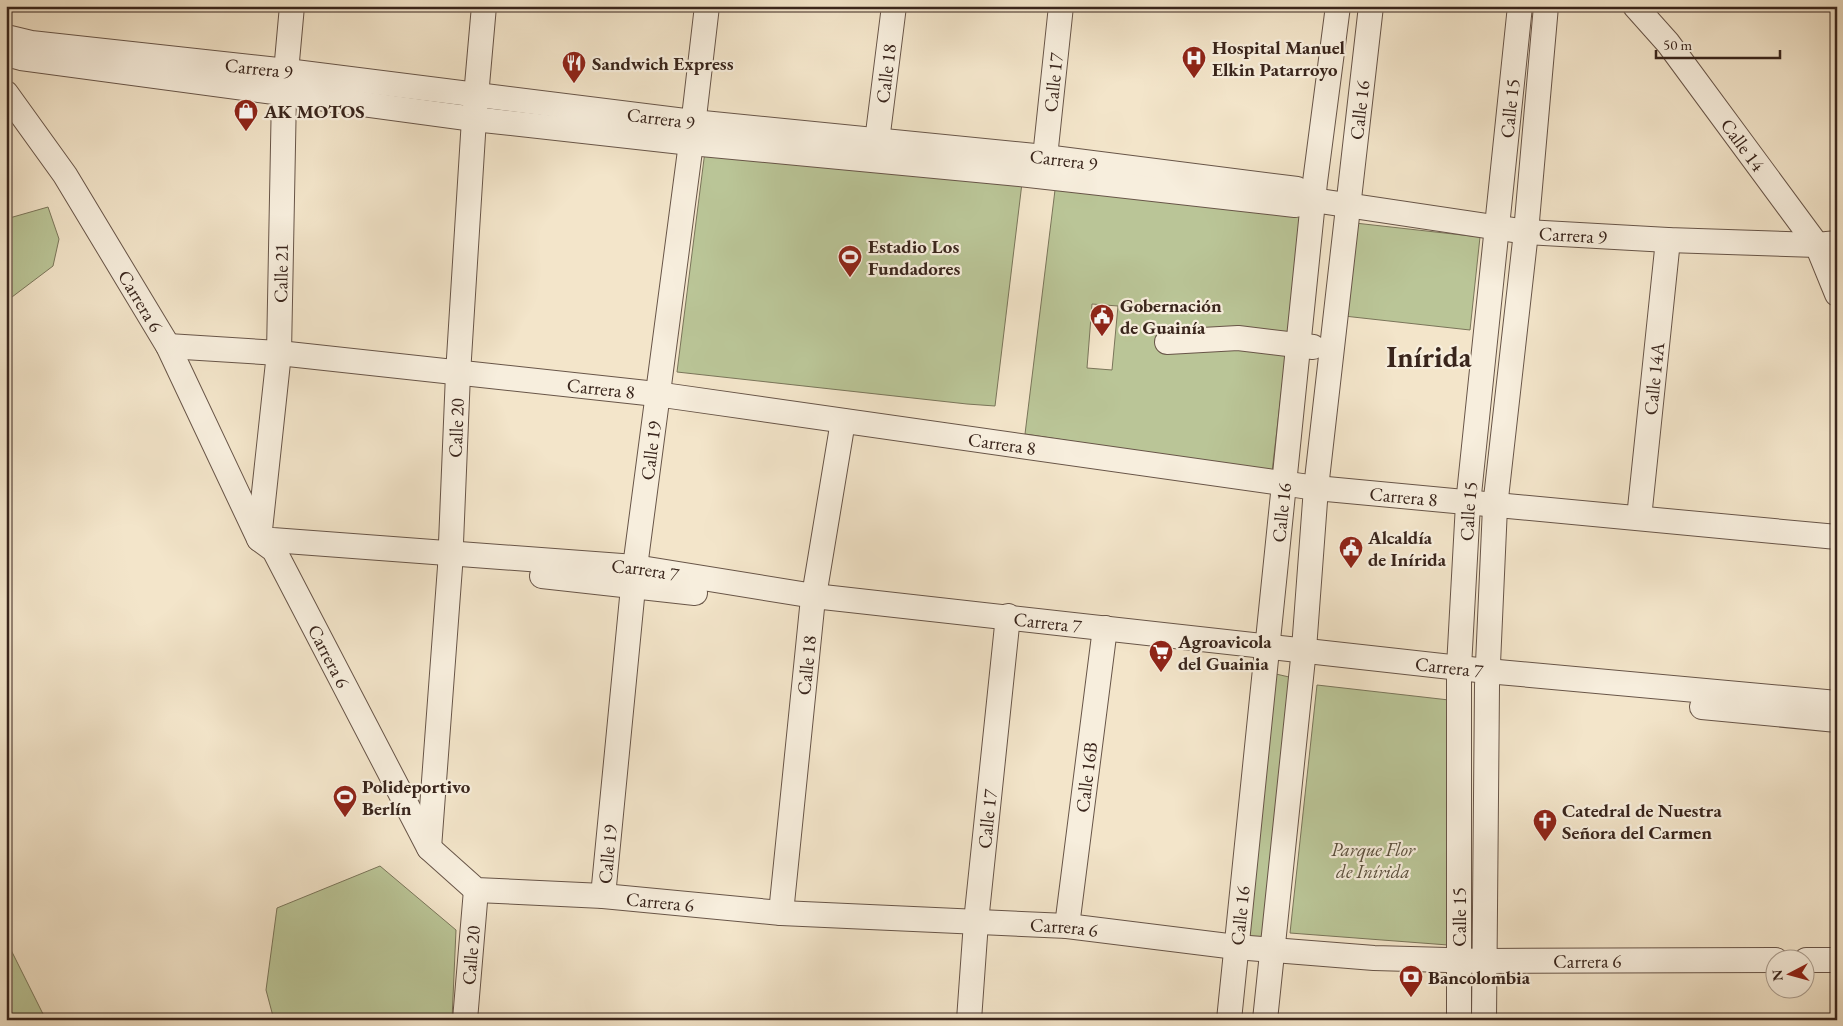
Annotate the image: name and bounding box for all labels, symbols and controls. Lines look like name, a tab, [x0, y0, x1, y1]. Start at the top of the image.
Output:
scale bar	[1656, 28, 1779, 60]
place label: Hospital Manuel Elkin Patarroyo	[1212, 35, 1346, 82]
text: 50 m	[1663, 35, 1692, 54]
street label: Calle 18	[869, 42, 902, 105]
hospital icon: Hospital Manuel Elkin Patarroyo	[1181, 45, 1207, 79]
restaurant icon: Sandwich Express	[561, 50, 587, 84]
place label: Sandwich Express	[592, 51, 734, 76]
street label: Calle 17	[1037, 51, 1069, 113]
street label: Carrera 9	[224, 52, 294, 84]
street label: Calle 15	[1494, 77, 1525, 139]
street label: Calle 16	[1343, 79, 1375, 141]
shop icon: AK MOTOS	[233, 98, 259, 132]
place label: AK MOTOS	[263, 99, 365, 124]
street label: Carrera 9	[625, 101, 696, 135]
street label: Calle 14	[1715, 113, 1771, 177]
street label: Carrera 9	[1029, 143, 1099, 176]
street label: Carrera 9	[1538, 220, 1608, 249]
place label: Estadio Los Fundadores	[868, 234, 960, 281]
street label: Calle 21	[268, 243, 294, 303]
sports icon: Estadio Los Fundadores	[837, 244, 863, 278]
street label: Carrera 6	[113, 265, 169, 337]
place label: Gobernación de Guainía	[1120, 293, 1222, 340]
public building icon: Gobernación de Guainía	[1089, 303, 1115, 337]
district label: Inírida	[1387, 338, 1472, 376]
street label: Calle 14A	[1637, 340, 1670, 416]
street label: Carrera 8	[566, 372, 636, 404]
street label: Calle 20	[442, 398, 469, 458]
street label: Calle 19	[634, 419, 667, 482]
street label: Carrera 8	[967, 426, 1038, 460]
street label: Calle 15	[1453, 480, 1483, 542]
street label: Carrera 8	[1368, 481, 1439, 512]
street label: Calle 16	[1266, 482, 1297, 544]
place label: Alcaldía de Inírida	[1367, 525, 1447, 572]
public building icon: Alcaldía de Inírida	[1338, 535, 1364, 569]
street label: Carrera 7	[611, 553, 682, 587]
street label: Carrera 7	[1012, 606, 1084, 638]
street label: Carrera 6	[302, 620, 356, 692]
place label: Agroavicola del Guainia	[1177, 629, 1272, 676]
street label: Calle 18	[791, 634, 822, 696]
supermarket icon: Agroavicola del Guainia	[1148, 639, 1174, 673]
street label: Carrera 7	[1414, 651, 1485, 683]
street label: Calle 16B	[1069, 740, 1103, 814]
place label: Polideportivo Berlín	[362, 774, 471, 821]
sports icon: Polideportivo Berlín	[332, 784, 358, 818]
street label: Calle 17	[971, 787, 1002, 850]
place label: Catedral de Nuestra Señora del Carmen	[1562, 798, 1722, 845]
church icon: Catedral de Nuestra Señora del Carmen	[1532, 808, 1558, 842]
street label: Calle 19	[592, 823, 622, 885]
park label: Parque Flor de Inírida	[1331, 837, 1416, 884]
street label: Calle 16	[1224, 885, 1255, 947]
street label: Carrera 6	[625, 886, 695, 917]
street label: Calle 15	[1447, 887, 1472, 947]
street label: Carrera 6	[1030, 912, 1100, 942]
street label: Calle 20	[456, 924, 485, 986]
street label: Carrera 6	[1553, 948, 1622, 973]
north arrow	[1766, 948, 1816, 998]
bank icon: Bancolombia	[1398, 964, 1424, 998]
place label: Bancolombia	[1428, 965, 1531, 990]
text: N	[1767, 968, 1787, 982]

